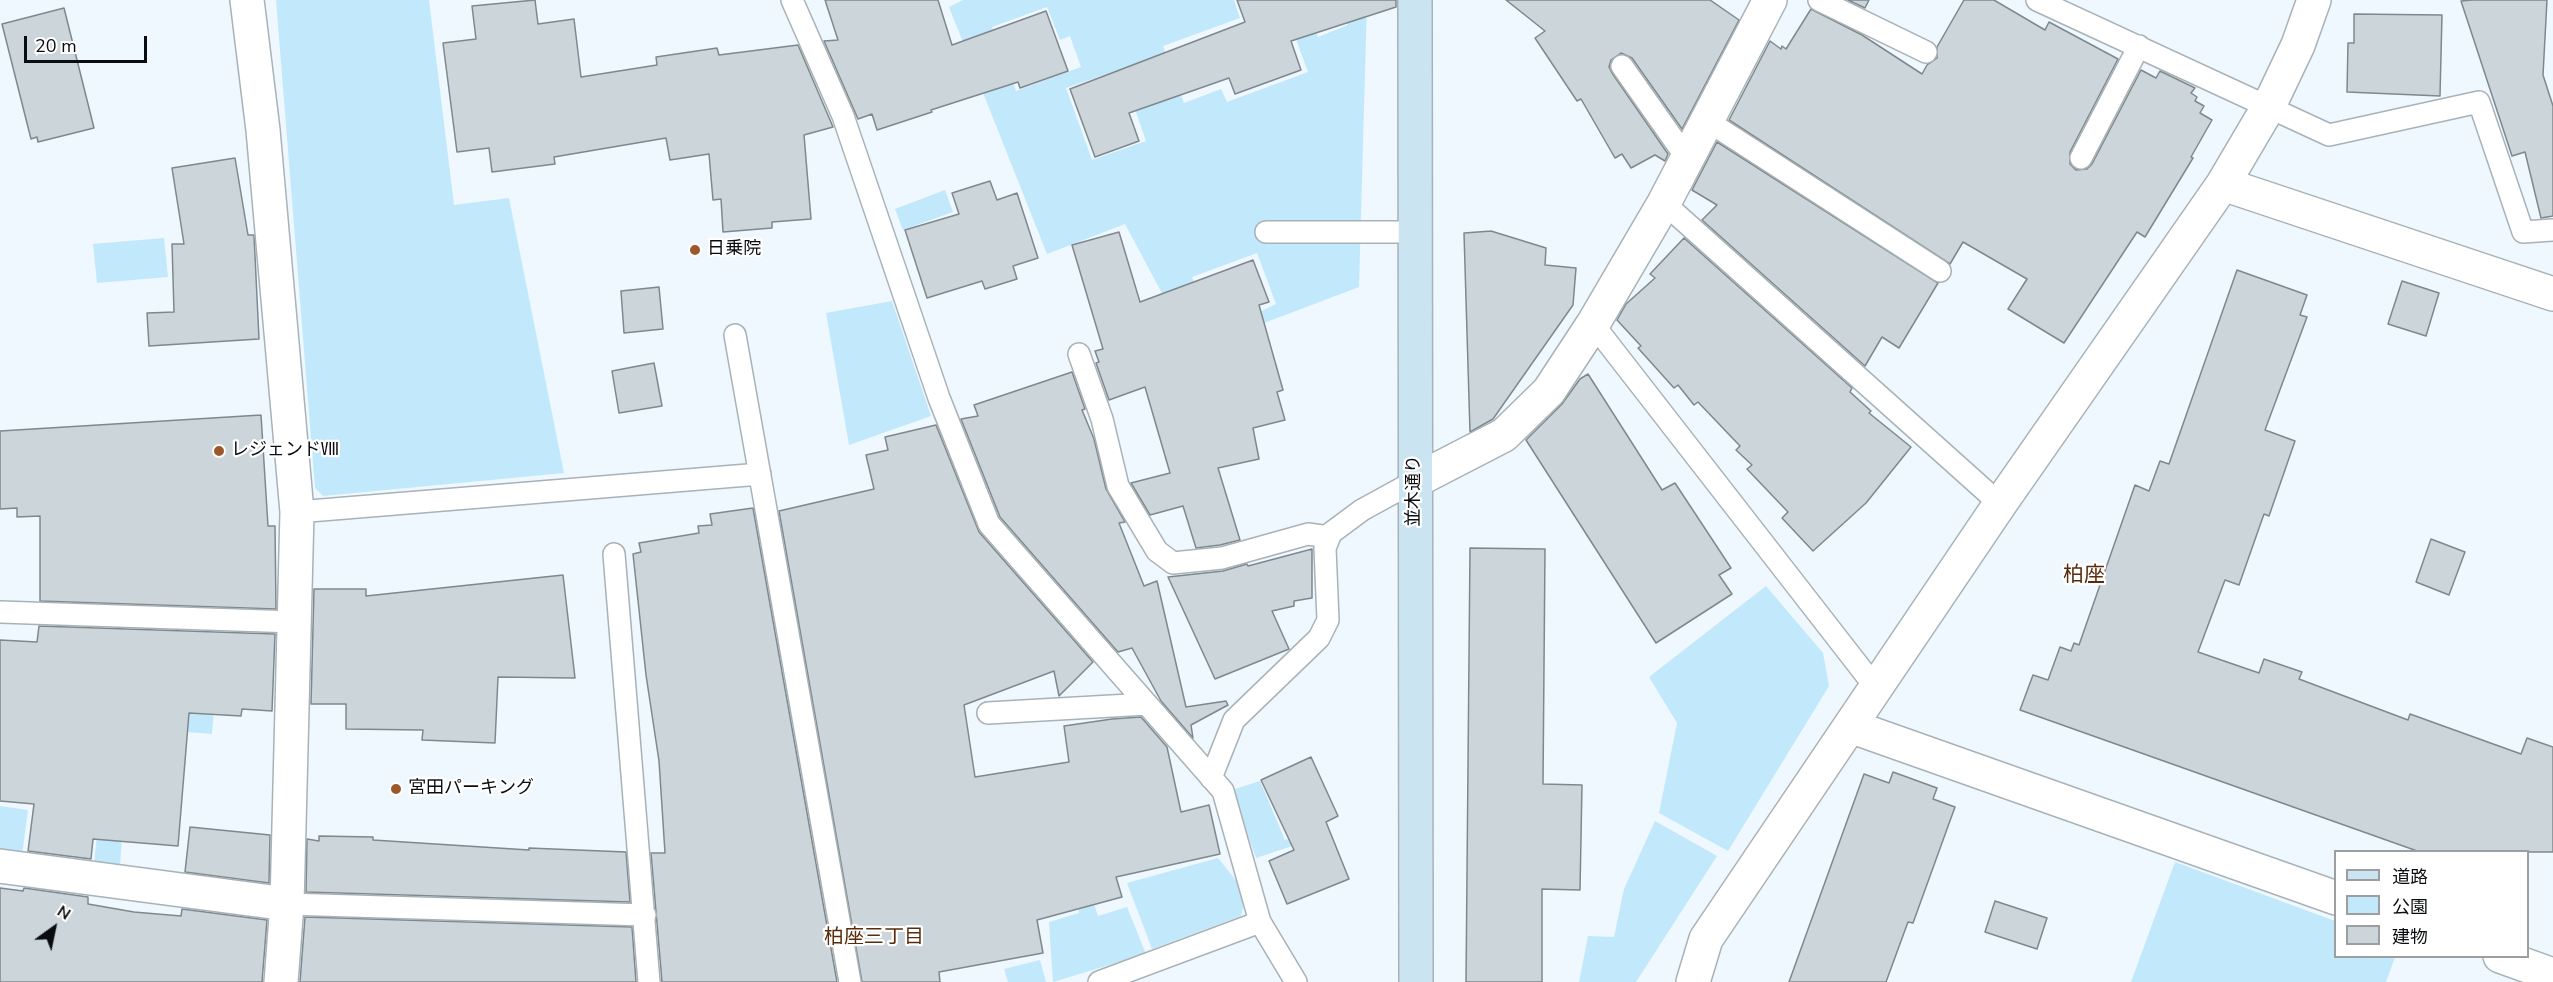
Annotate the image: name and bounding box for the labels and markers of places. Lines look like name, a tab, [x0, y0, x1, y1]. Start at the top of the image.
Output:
place label: 日乗院	[707, 239, 761, 261]
marker: 日乗院	[688, 243, 702, 257]
place label: レジェンドⅧ	[231, 440, 339, 462]
marker: レジェンドⅧ	[212, 444, 226, 458]
place label: 宮田パーキング	[408, 778, 534, 800]
marker: 宮田パーキング	[389, 782, 403, 796]

